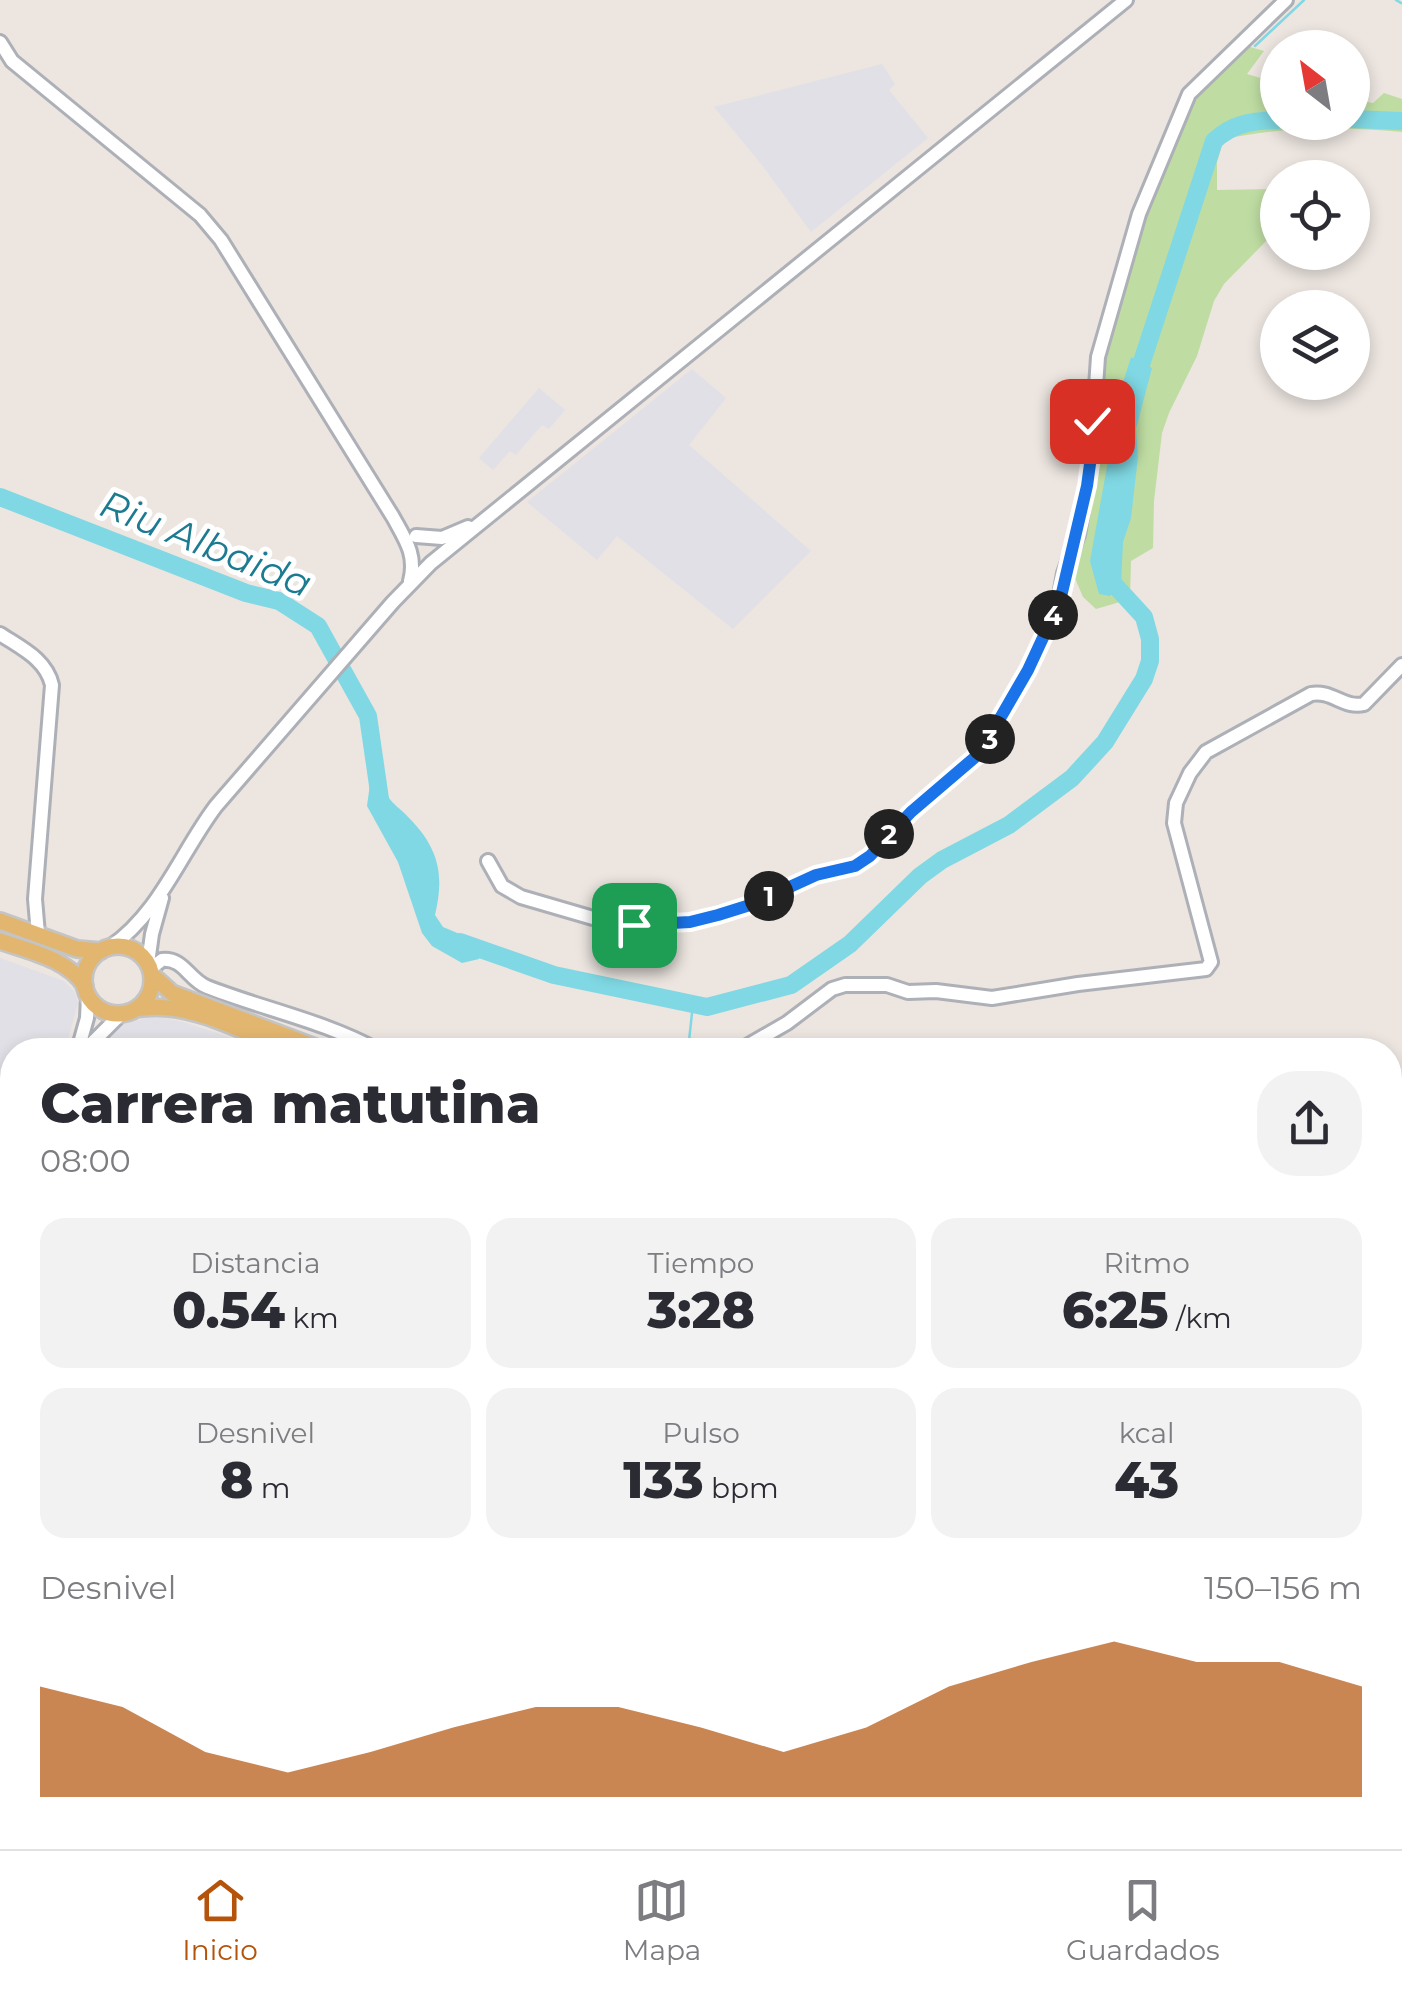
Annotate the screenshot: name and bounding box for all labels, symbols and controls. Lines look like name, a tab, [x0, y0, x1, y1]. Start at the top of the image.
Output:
north arrow	[1260, 30, 1370, 140]
map controls	[1260, 30, 1370, 400]
button: locate	[1260, 160, 1370, 270]
button: layers	[1260, 290, 1370, 400]
pin	[1050, 379, 1135, 464]
icon: check	[1065, 394, 1120, 449]
water label: Riu Albaida	[94, 480, 319, 607]
pin: 4	[1028, 590, 1078, 640]
text: 4	[1043, 598, 1063, 632]
pin: 3	[965, 714, 1015, 764]
text: 3	[982, 722, 998, 756]
pin: 2	[864, 809, 914, 859]
text: 2	[881, 817, 897, 851]
pin: 1	[744, 871, 794, 921]
text: 1	[764, 879, 774, 913]
pin	[592, 883, 677, 968]
icon: arrive	[607, 898, 662, 953]
text: Carrera matutina	[40, 1070, 540, 1137]
button: share	[1257, 1071, 1362, 1176]
text: 08:00	[40, 1141, 131, 1180]
text: Distancia	[190, 1246, 320, 1280]
text: Tiempo	[648, 1246, 754, 1280]
text: Ritmo	[1104, 1246, 1190, 1280]
text: 0.54	[172, 1280, 285, 1341]
text: 3:28	[647, 1280, 755, 1341]
text: 6:25	[1062, 1280, 1169, 1341]
text: km	[285, 1301, 339, 1335]
text: /km	[1169, 1301, 1232, 1335]
text: Desnivel	[196, 1416, 315, 1450]
text: Pulso	[662, 1416, 740, 1450]
text: kcal	[1119, 1416, 1175, 1450]
text: 8	[220, 1450, 254, 1511]
text: 133	[623, 1450, 704, 1511]
text: 43	[1114, 1450, 1179, 1511]
text: m	[254, 1471, 291, 1505]
text: bpm	[704, 1471, 779, 1505]
text: Desnivel	[40, 1568, 176, 1607]
text: 150–156 m	[1204, 1568, 1362, 1607]
tab: Inicio	[182, 1873, 258, 1967]
tab: Mapa	[623, 1873, 701, 1967]
tab: Guardados	[1066, 1873, 1220, 1967]

